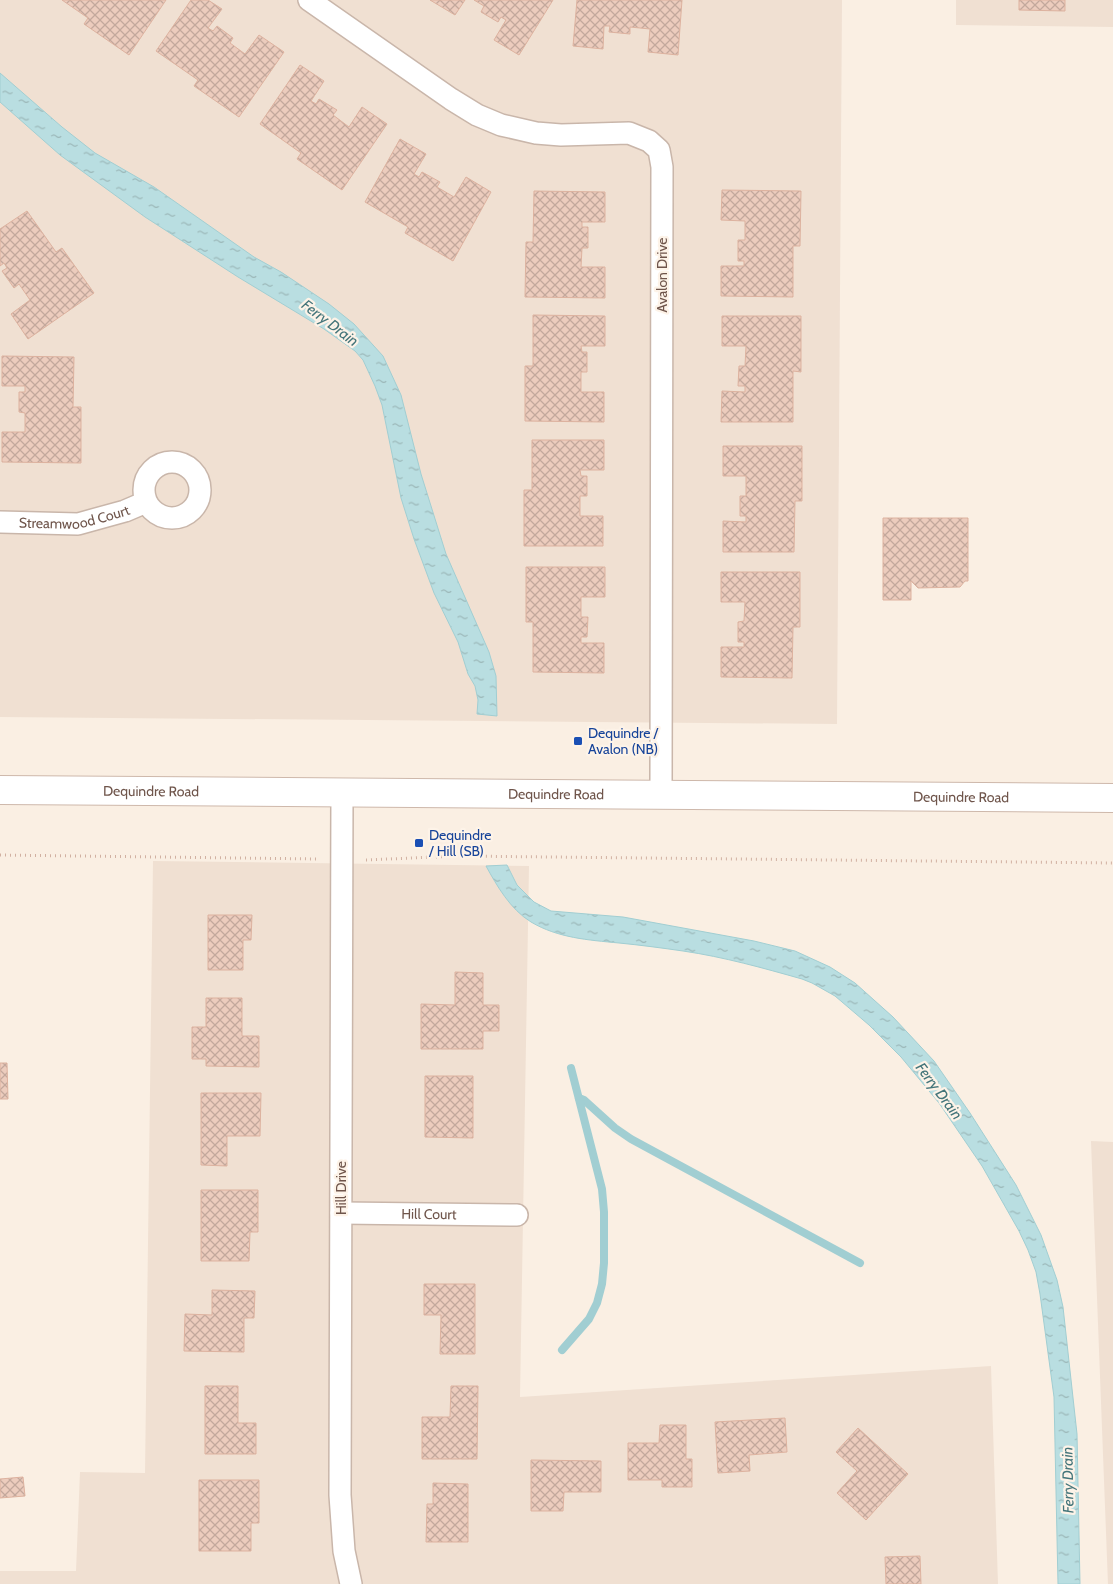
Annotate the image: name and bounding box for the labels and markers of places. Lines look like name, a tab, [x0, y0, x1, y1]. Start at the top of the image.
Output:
place label: Dequindre / Avalon (NB)	[588, 724, 659, 758]
marker: Dequindre / Avalon (NB)	[572, 735, 584, 747]
place label: Dequindre / Hill (SB)	[428, 826, 491, 860]
marker: Dequindre / Hill (SB)	[413, 837, 425, 849]

